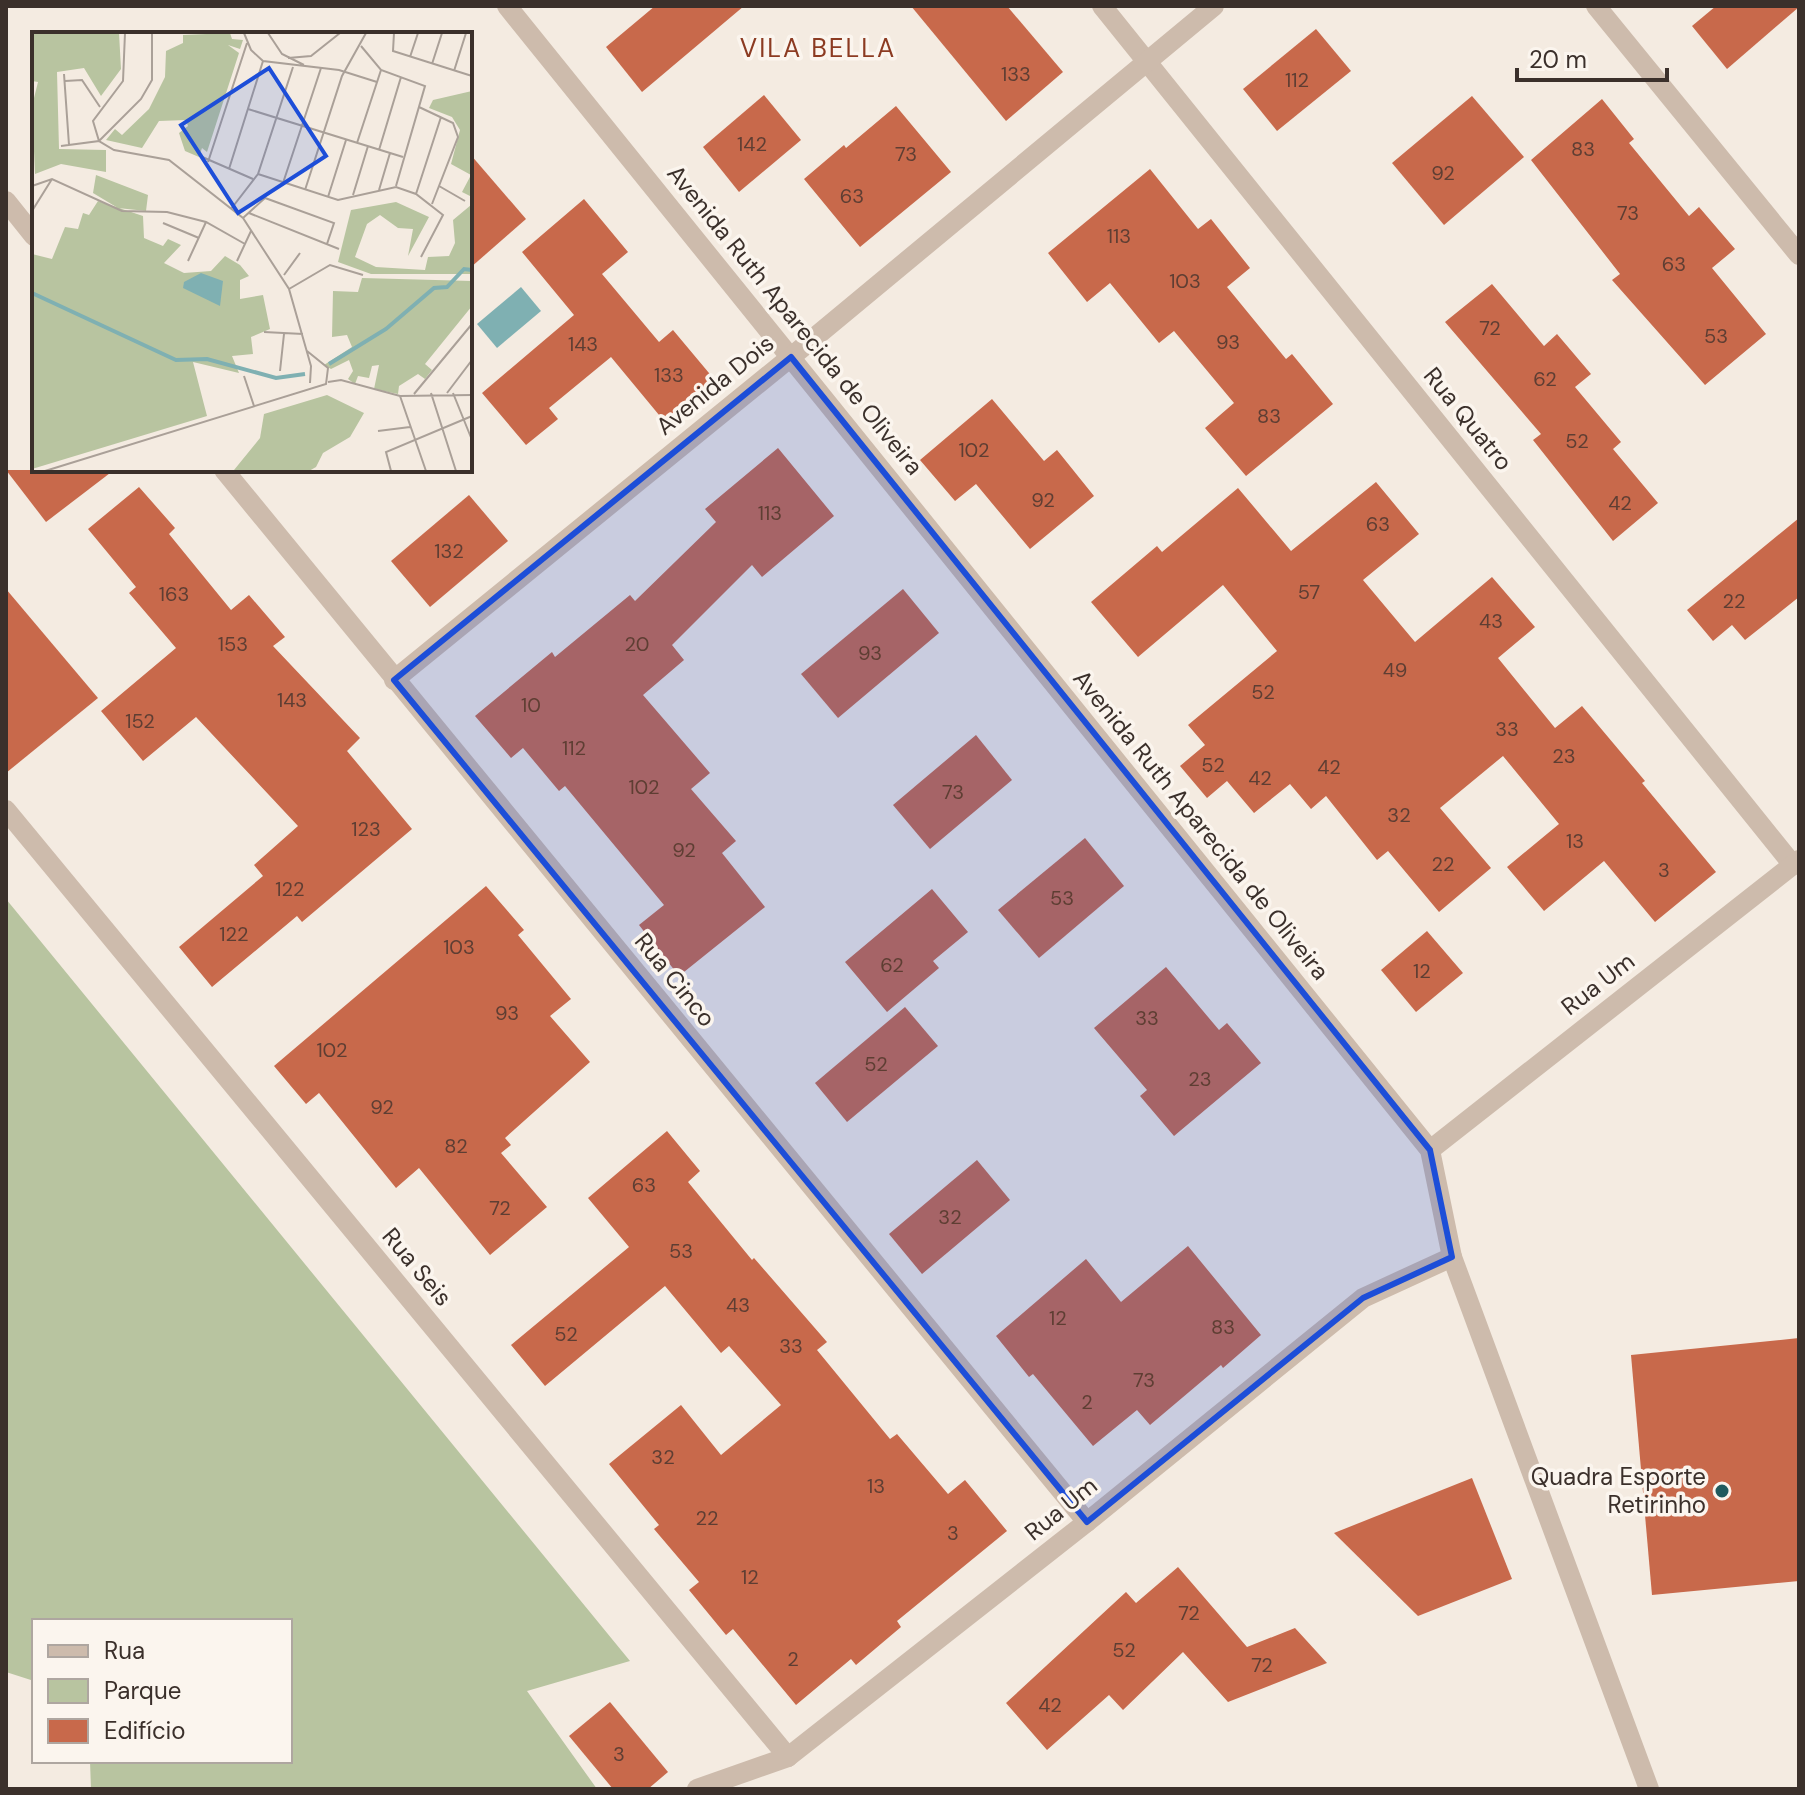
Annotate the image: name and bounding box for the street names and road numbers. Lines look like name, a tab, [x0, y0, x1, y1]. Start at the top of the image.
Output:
street label: Avenida Ruth Aparecida de Oliveira	[661, 158, 930, 481]
street label: Avenida Dois	[649, 328, 780, 442]
street label: Rua Quatro	[1417, 361, 1520, 477]
street label: Avenida Ruth Aparecida de Oliveira	[1067, 663, 1336, 986]
street label: Rua Cinco	[628, 926, 723, 1033]
street label: Rua Um	[1555, 945, 1641, 1022]
street label: Rua Seis	[376, 1221, 459, 1312]
street label: Rua Um	[1018, 1470, 1103, 1547]

